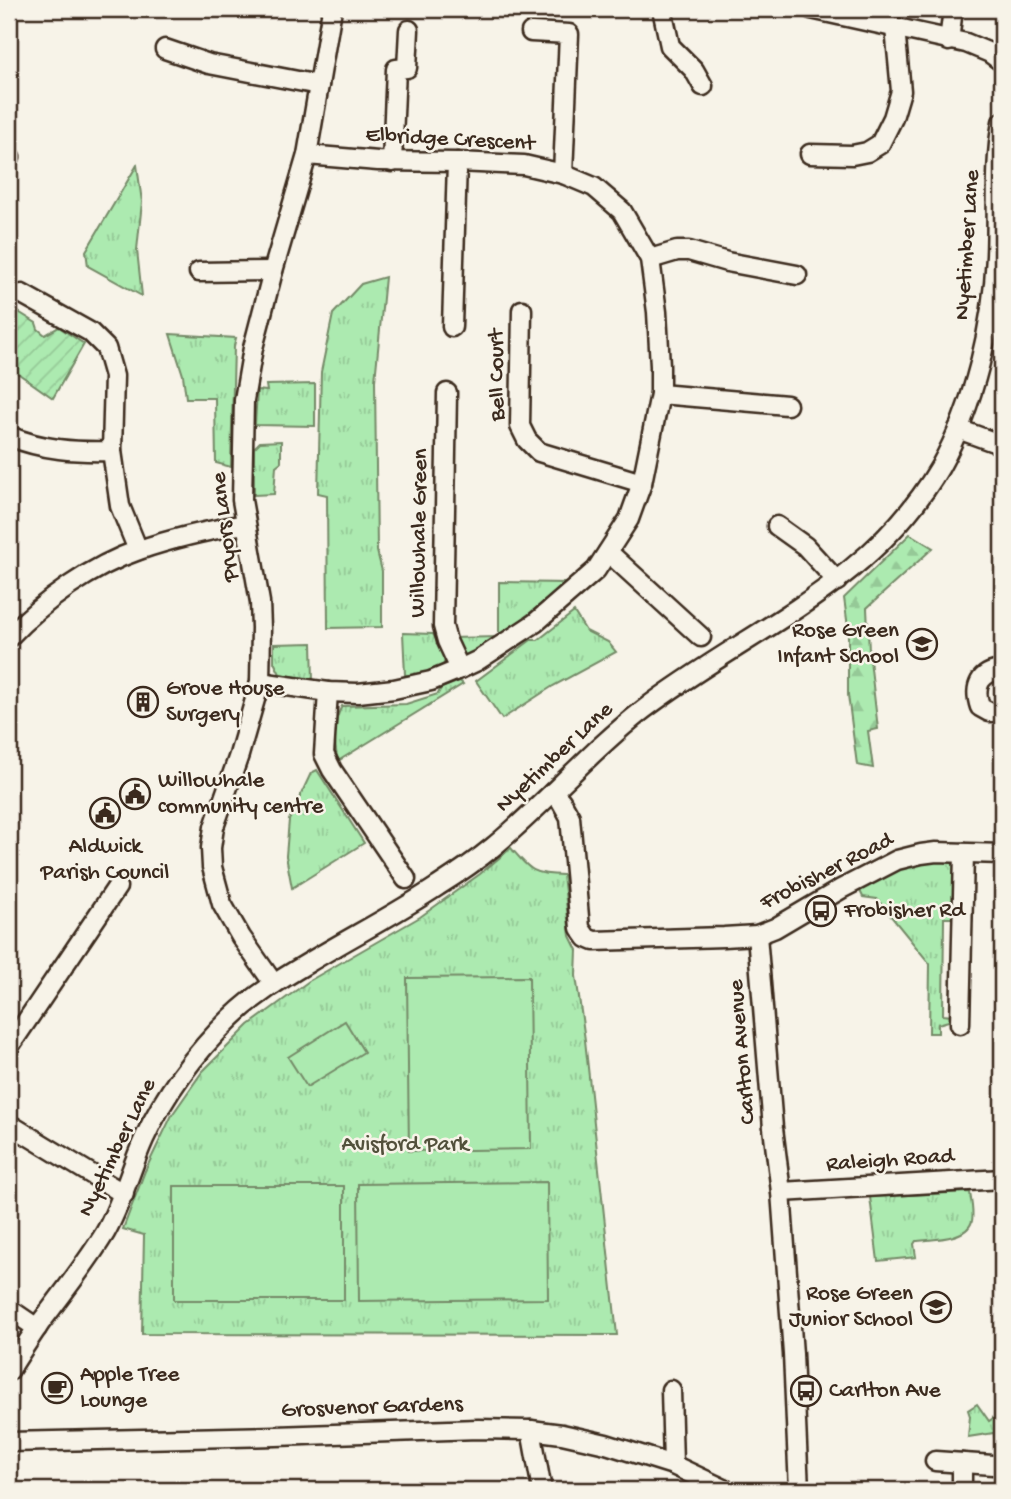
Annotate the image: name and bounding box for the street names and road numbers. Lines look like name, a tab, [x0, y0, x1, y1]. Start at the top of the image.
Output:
street label: Elbridge Crescent	[365, 122, 537, 158]
street label: Nyetimber Lane	[949, 168, 987, 321]
street label: Bell Court	[484, 327, 512, 422]
street label: Willowhale Green	[405, 448, 435, 618]
street label: Pryors Lane	[206, 470, 246, 584]
street label: Nyetimber Lane	[491, 696, 620, 819]
street label: Frobisher Road	[755, 826, 899, 918]
street label: Carlton Avenue	[723, 977, 763, 1126]
street label: Nyetimber Lane	[73, 1073, 164, 1222]
street label: Raleigh Road	[825, 1143, 956, 1179]
street label: Grosvenor Gardens	[281, 1391, 464, 1425]

